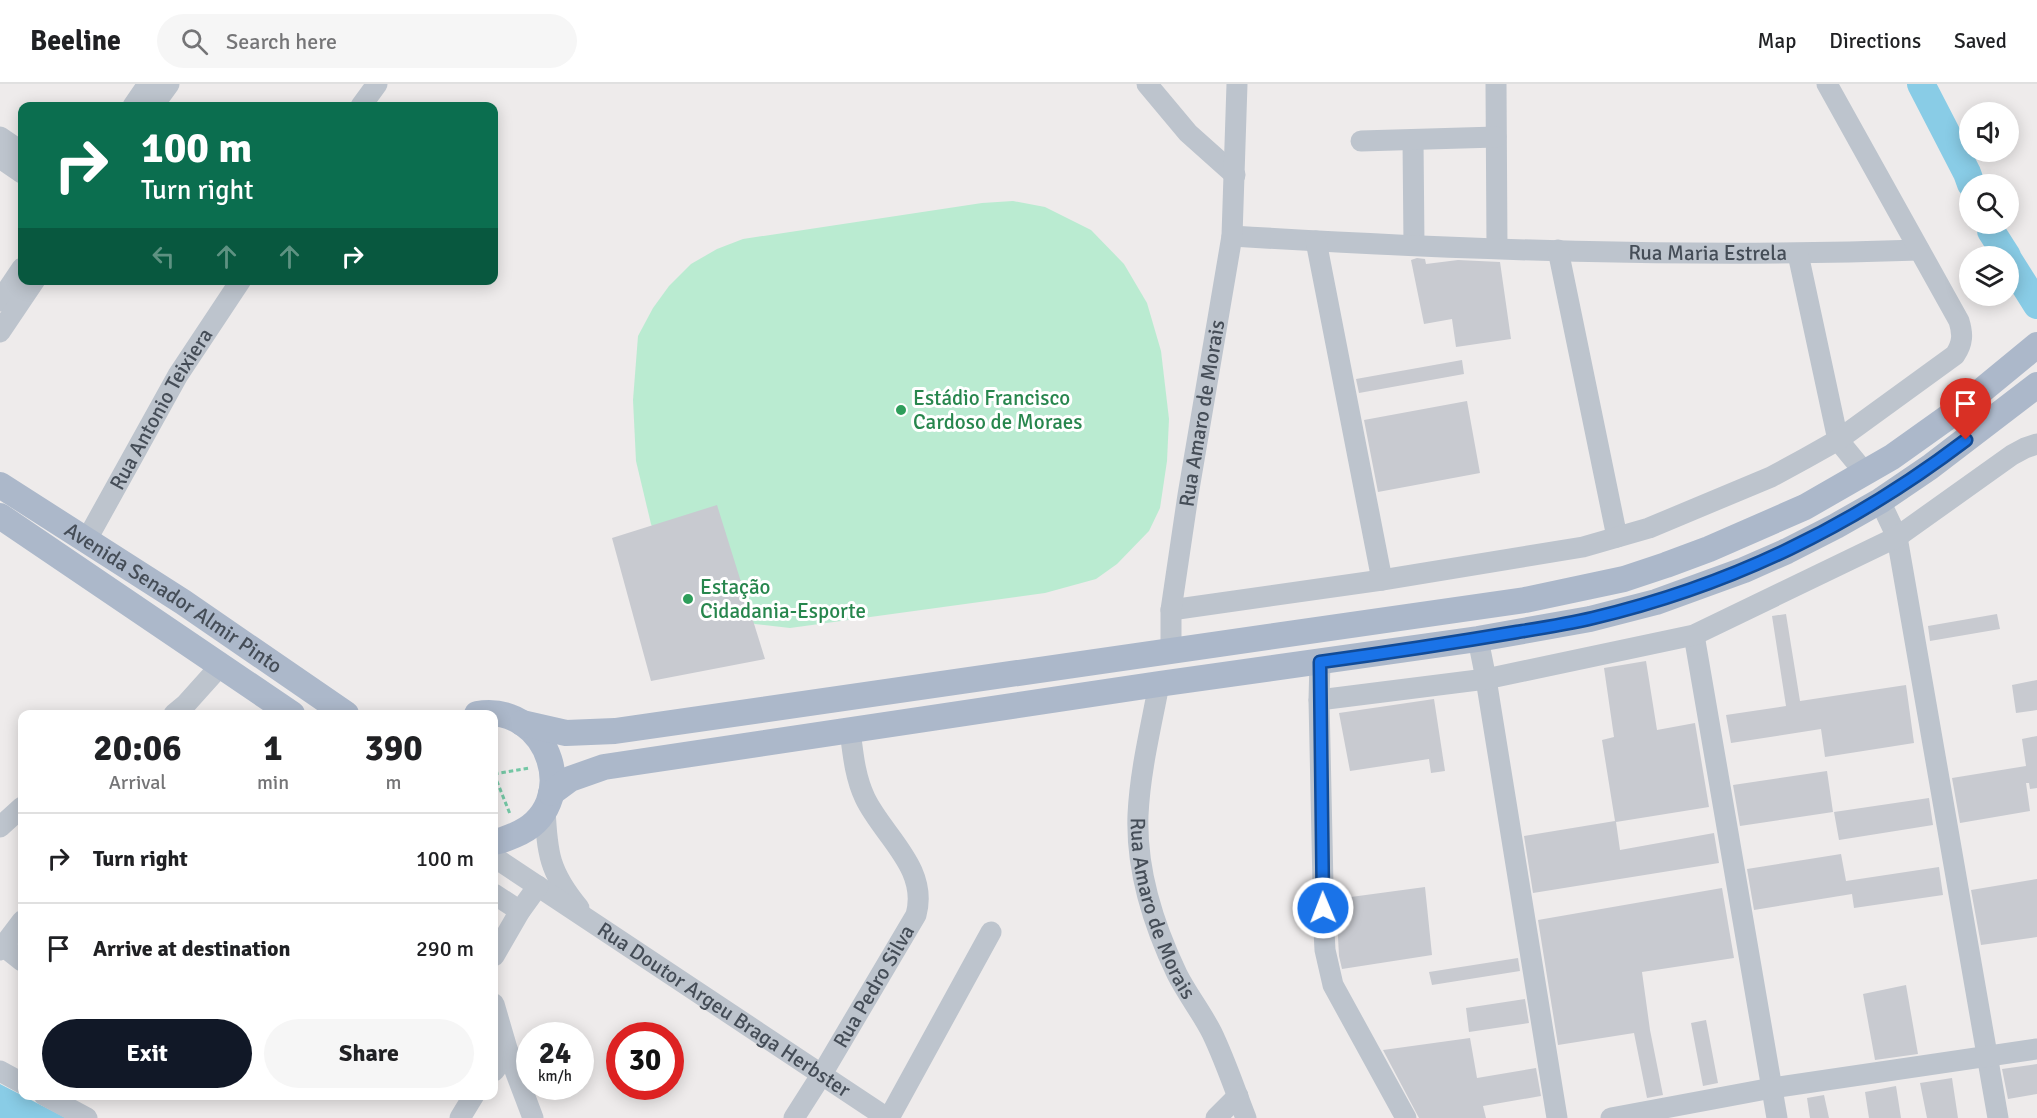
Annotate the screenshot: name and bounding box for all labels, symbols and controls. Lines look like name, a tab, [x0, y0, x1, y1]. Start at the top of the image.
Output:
search box	[157, 14, 577, 68]
text: Beeline	[30, 24, 121, 58]
icon: search	[178, 25, 211, 58]
text: Search here	[226, 28, 337, 55]
text: Map	[1758, 28, 1796, 54]
text: Directions	[1829, 28, 1921, 54]
text: Saved	[1954, 28, 2007, 54]
map controls	[1959, 102, 2019, 306]
button: sound	[1959, 102, 2019, 162]
text: 100 m	[141, 123, 252, 174]
icon: right	[42, 126, 120, 204]
text: Turn right	[141, 174, 254, 207]
button: search	[1959, 174, 2019, 234]
street label: Rua Maria Estrela	[1628, 239, 1787, 266]
icon: left	[147, 240, 180, 273]
icon: ahead	[210, 240, 243, 273]
icon: ahead	[273, 240, 306, 273]
icon: right	[336, 240, 369, 273]
button: layers	[1959, 246, 2019, 306]
street label: Rua Amaro de Morais	[1173, 318, 1231, 509]
street label: Rua Antonio Teixiera	[104, 323, 219, 494]
pin	[1940, 378, 1991, 440]
place label: Estádio Francisco Cardoso de Moraes	[913, 385, 1082, 435]
icon: arrive	[1949, 387, 1982, 420]
marker: Estádio Francisco Cardoso de Moraes	[894, 403, 908, 417]
street label: Avenida Senador Almir Pinto	[60, 517, 287, 679]
place label: Estação Cidadania-Esporte	[700, 574, 866, 624]
marker: Estação Cidadania-Esporte	[681, 592, 695, 606]
text: 20:06	[93, 726, 182, 771]
text: 1	[263, 726, 283, 771]
text: 390	[364, 726, 423, 771]
text: Arrival	[109, 770, 166, 795]
text: min	[257, 770, 289, 795]
text: m	[386, 770, 402, 795]
street label: Rua Amaro de Morais	[1125, 817, 1201, 1004]
icon: right	[42, 842, 75, 875]
text: Turn right	[93, 845, 188, 872]
text: 100 m	[416, 845, 474, 872]
position arrow	[1291, 876, 1355, 940]
street label: Rua Doutor Argeu Braga Herbster	[592, 916, 856, 1103]
street label: Rua Pedro Silva	[827, 920, 920, 1052]
icon: arrive	[42, 932, 75, 965]
text: Arrive at destination	[93, 935, 290, 962]
text: 290 m	[416, 935, 474, 962]
button: Exit	[42, 1019, 252, 1088]
button: Share	[264, 1019, 474, 1088]
speed limit sign: 30	[606, 1022, 684, 1100]
text: 24	[539, 1035, 571, 1072]
text: km/h	[538, 1067, 572, 1085]

